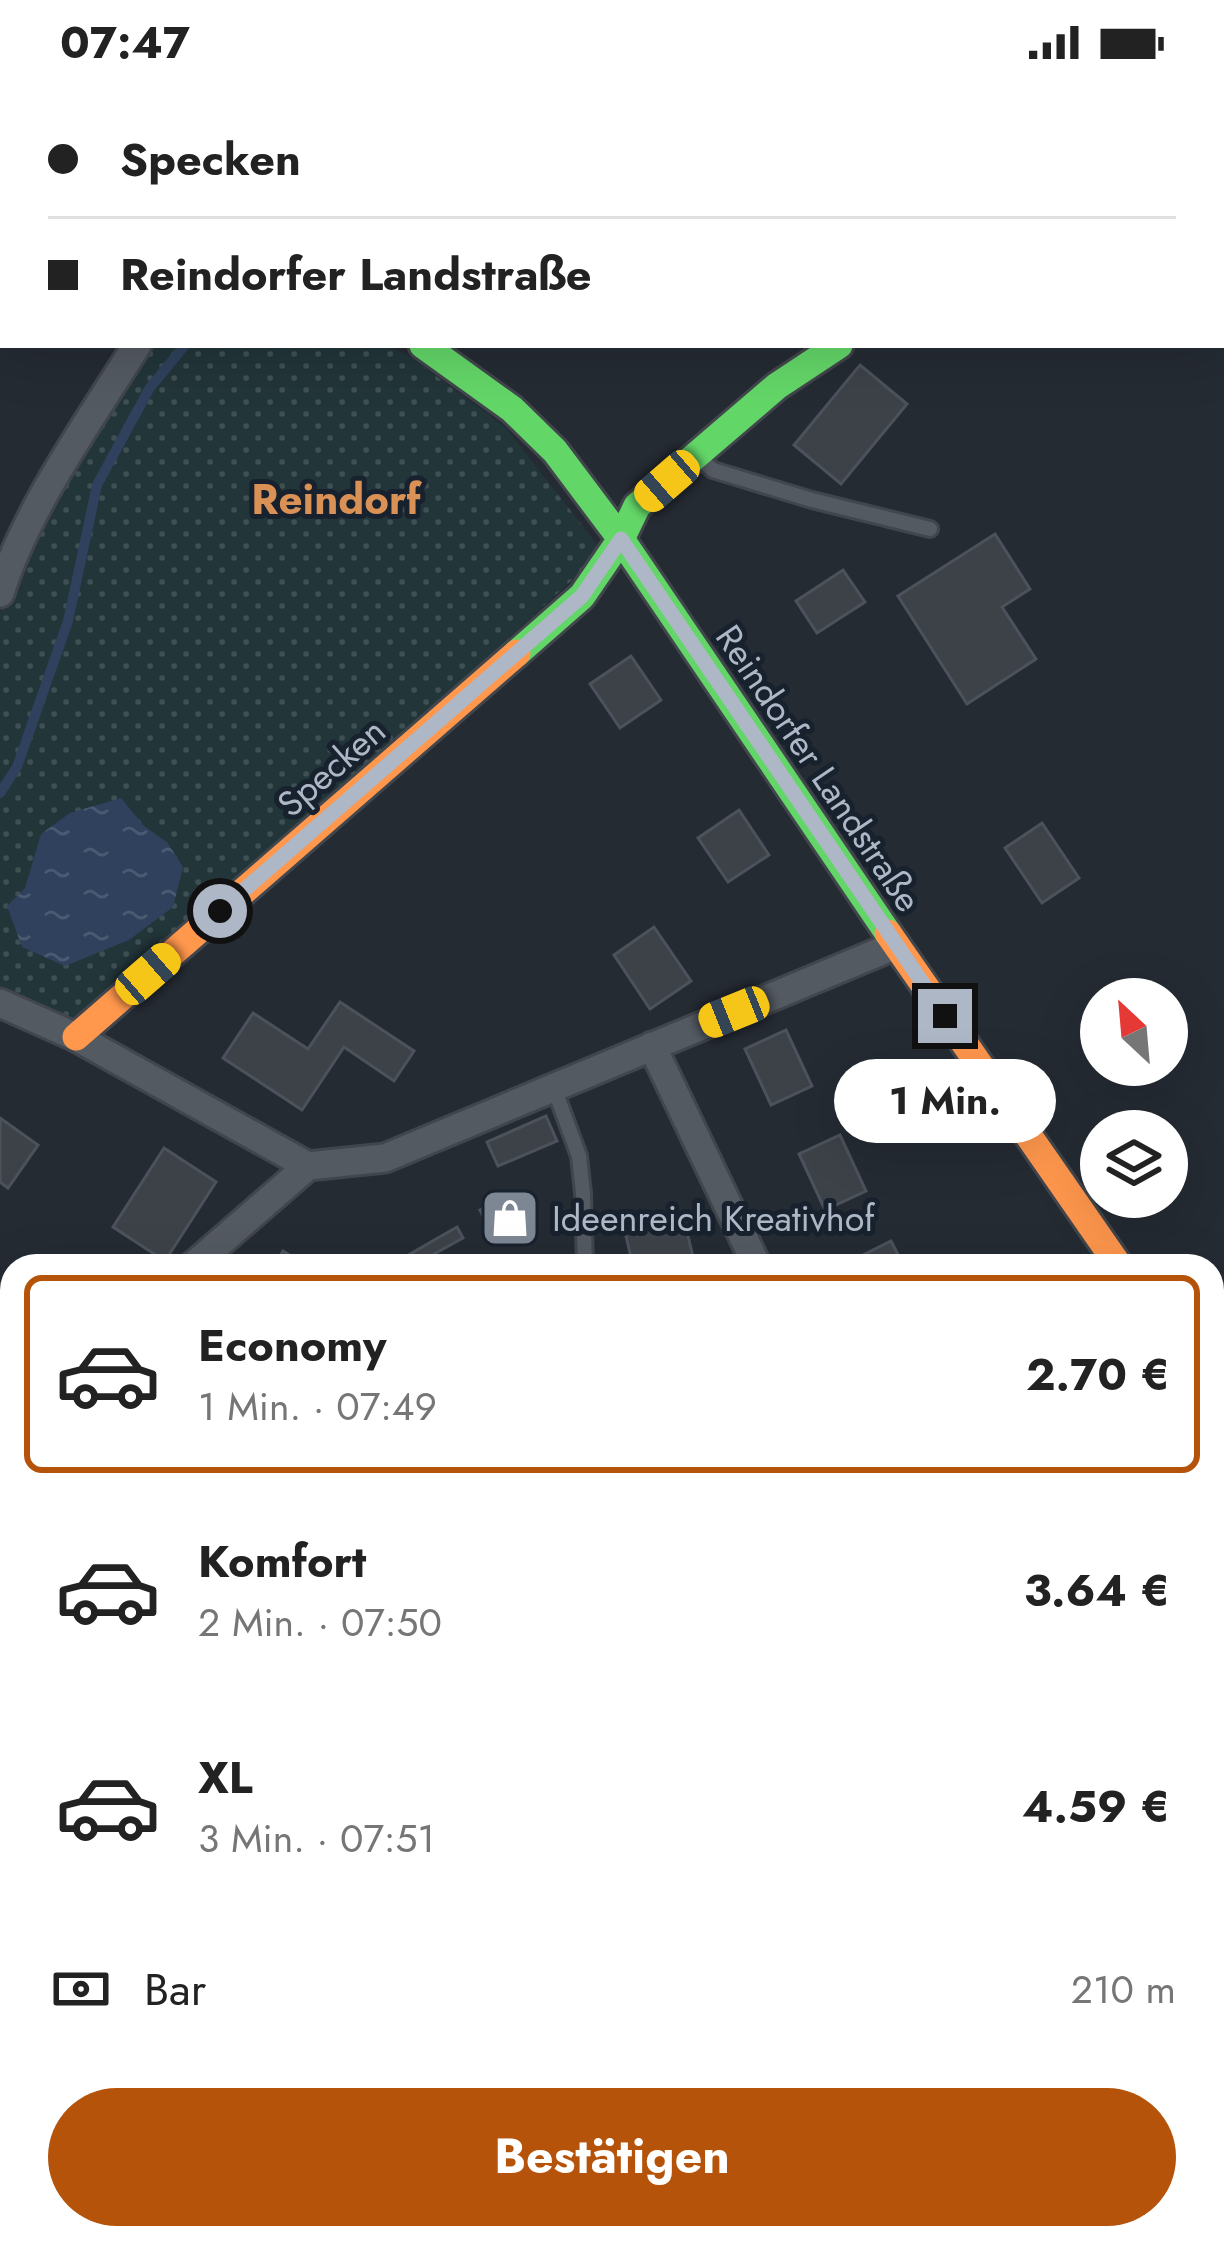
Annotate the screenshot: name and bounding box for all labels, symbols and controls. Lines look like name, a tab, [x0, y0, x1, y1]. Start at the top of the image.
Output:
text: 07:47	[60, 10, 190, 75]
text: Specken	[120, 127, 301, 192]
text: Reindorfer Landstraße	[120, 242, 591, 307]
car	[628, 444, 706, 518]
district label: Reindorf	[251, 469, 422, 530]
street label: Reindorfer Landstraße	[703, 614, 935, 922]
street label: Specken	[265, 705, 397, 829]
route start	[193, 884, 247, 938]
car	[109, 937, 187, 1011]
north arrow	[1080, 978, 1188, 1086]
map controls	[1080, 978, 1188, 1218]
car	[694, 982, 774, 1042]
route end	[918, 989, 972, 1043]
callout: 1 Min.	[834, 1058, 1056, 1142]
text: 1 Min.	[889, 1072, 1001, 1129]
button: layers	[1080, 1110, 1188, 1218]
shop icon: Ideenreich Kreativhof	[479, 1187, 541, 1249]
place label: Ideenreich Kreativhof	[552, 1192, 876, 1244]
text: Economy	[198, 1313, 386, 1378]
icon: car	[54, 1320, 162, 1428]
text: 2.70 €	[1026, 1342, 1170, 1407]
text: 1 Min. · 07:49	[198, 1378, 437, 1435]
text: Komfort	[198, 1529, 366, 1594]
icon: car	[54, 1536, 162, 1644]
text: 3.64 €	[1024, 1558, 1170, 1623]
text: 2 Min. · 07:50	[198, 1594, 442, 1651]
text: XL	[198, 1745, 253, 1810]
icon: car	[54, 1752, 162, 1860]
text: 4.59 €	[1022, 1774, 1170, 1839]
text: 3 Min. · 07:51	[198, 1810, 435, 1867]
icon: cash	[48, 1956, 114, 2022]
text: Bar	[144, 1957, 206, 2022]
text: 210 m	[1071, 1961, 1176, 2018]
button: Bestätigen	[48, 2088, 1176, 2226]

